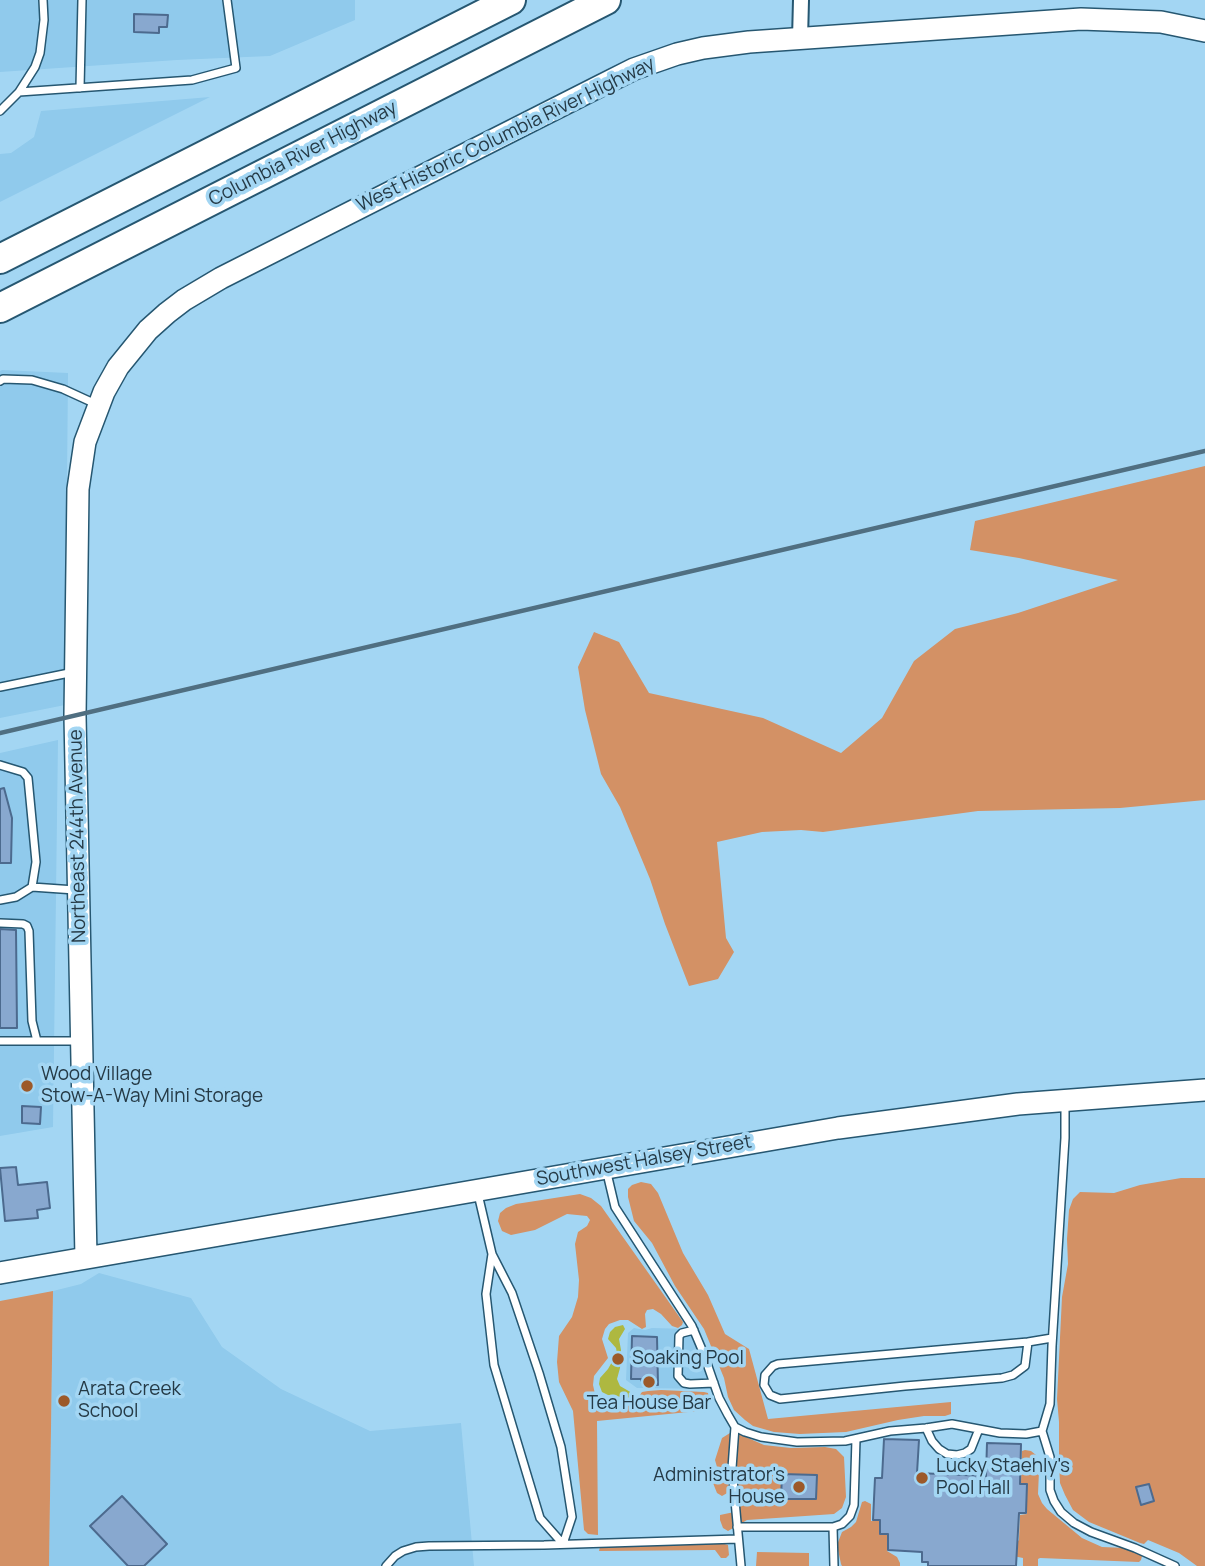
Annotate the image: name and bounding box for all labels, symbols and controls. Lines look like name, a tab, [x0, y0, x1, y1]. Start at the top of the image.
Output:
street label: West Historic Columbia River Highway	[353, 53, 659, 217]
street label: Columbia River Highway	[205, 97, 401, 211]
street label: Northeast 244th Avenue	[65, 729, 91, 943]
place label: Wood Village Stow-A-Way Mini Storage	[41, 1064, 263, 1108]
marker: Wood Village Stow-A-Way Mini Storage	[19, 1078, 35, 1094]
street label: Southwest Halsey Street	[535, 1131, 753, 1191]
place label: Soaking Pool	[632, 1348, 744, 1370]
marker: Soaking Pool	[610, 1351, 626, 1367]
marker: Tea House Bar	[641, 1374, 657, 1390]
place label: Arata Creek School	[78, 1379, 181, 1423]
marker: Arata Creek School	[56, 1393, 72, 1409]
place label: Tea House Bar	[587, 1393, 711, 1415]
place label: Lucky Staehly's Pool Hall	[936, 1456, 1070, 1500]
place label: Administrator's House	[653, 1465, 785, 1509]
marker: Lucky Staehly's Pool Hall	[914, 1470, 930, 1486]
marker: Administrator's House	[791, 1479, 807, 1495]

